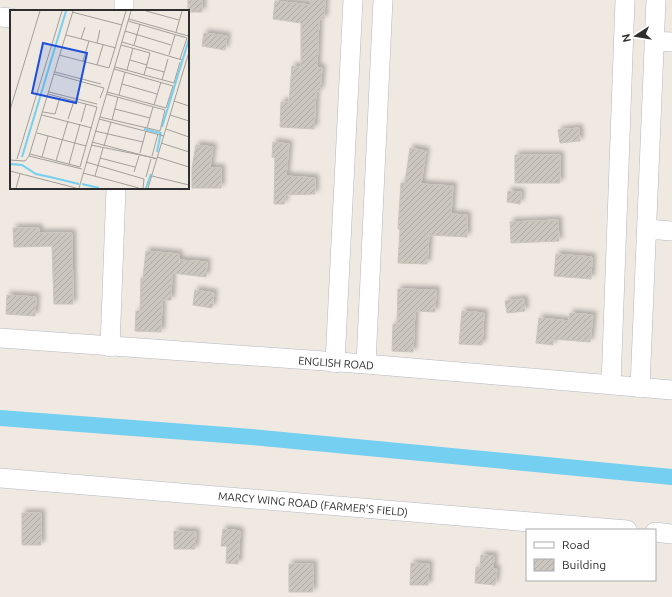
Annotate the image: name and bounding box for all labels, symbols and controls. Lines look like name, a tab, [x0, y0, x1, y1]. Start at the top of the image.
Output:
inset map	[10, 10, 189, 189]
north arrow	[616, 16, 656, 56]
text: N	[619, 33, 633, 43]
street label: ENGLISH ROAD	[298, 354, 374, 372]
street label: MARCY WING ROAD (FARMER'S FIELD)	[218, 490, 408, 519]
legend	[526, 529, 656, 581]
text: Road	[562, 538, 590, 551]
text: Building	[562, 558, 606, 571]

